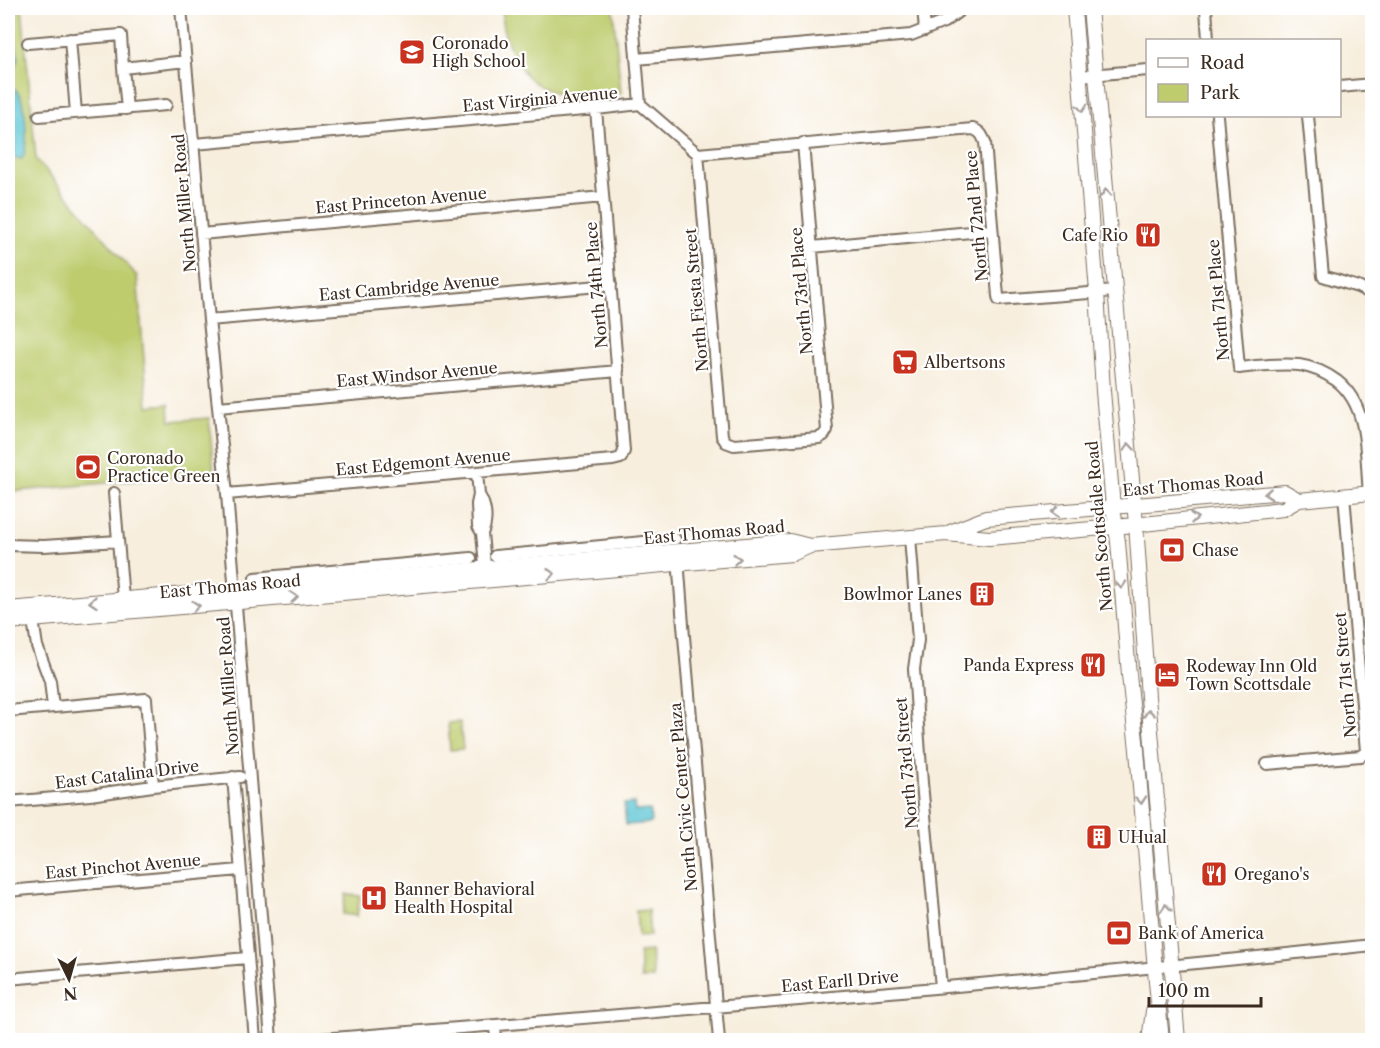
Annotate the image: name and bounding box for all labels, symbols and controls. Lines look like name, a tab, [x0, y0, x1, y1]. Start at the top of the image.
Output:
place label: Coronado High School	[432, 33, 526, 71]
school or university icon: Coronado High School	[397, 37, 427, 67]
legend	[1146, 39, 1341, 117]
text: Road	[1200, 52, 1245, 74]
street label: East Virginia Avenue	[462, 82, 618, 116]
text: Park	[1200, 82, 1241, 104]
one-way arrow	[1075, 103, 1088, 112]
street label: North Miller Road	[168, 133, 200, 273]
street label: North 72nd Place	[960, 150, 992, 282]
street label: East Princeton Avenue	[315, 183, 487, 217]
one-way arrow	[1100, 189, 1113, 198]
restaurant icon: Cafe Rio	[1133, 220, 1163, 250]
street label: North 74th Place	[581, 221, 611, 349]
place label: Cafe Rio	[1062, 225, 1128, 245]
street label: North Fiesta Street	[680, 227, 712, 373]
street label: North 73rd Place	[785, 227, 817, 355]
street label: North 71st Place	[1203, 238, 1233, 362]
street label: East Cambridge Avenue	[318, 269, 500, 305]
supermarket icon: Albertsons	[890, 347, 920, 377]
place label: Albertsons	[923, 352, 1005, 372]
street label: East Windsor Avenue	[336, 357, 498, 391]
street label: North Scottsdale Road	[1082, 440, 1116, 612]
one-way arrow	[1123, 442, 1136, 452]
street label: East Edgemont Avenue	[335, 444, 511, 480]
place label: Coronado Practice Green	[107, 448, 221, 486]
sports icon: Coronado Practice Green	[73, 452, 103, 482]
street label: East Thomas Road	[1121, 468, 1265, 500]
one-way arrow	[1263, 487, 1272, 500]
one-way arrow	[1050, 505, 1059, 518]
one-way arrow	[1189, 512, 1198, 525]
street label: East Thomas Road	[642, 516, 786, 548]
bank icon: Chase	[1157, 535, 1187, 565]
place label: Chase	[1192, 540, 1239, 560]
one-way arrow	[733, 553, 742, 566]
one-way arrow	[547, 568, 556, 581]
street label: East Thomas Road	[158, 570, 302, 602]
building icon: Bowlmor Lanes	[967, 579, 997, 609]
one-way arrow	[1114, 580, 1127, 589]
place label: Bowlmor Lanes	[843, 584, 962, 604]
one-way arrow	[290, 591, 299, 604]
one-way arrow	[89, 595, 98, 608]
one-way arrow	[192, 599, 201, 612]
street label: North 71st Street	[1330, 611, 1360, 739]
street label: North Miller Road	[213, 616, 243, 756]
restaurant icon: Panda Express	[1078, 650, 1108, 680]
place label: Panda Express	[963, 655, 1074, 675]
place label: Rodeway Inn Old Town Scottsdale	[1186, 656, 1318, 694]
hotel icon: Rodeway Inn Old Town Scottsdale	[1152, 660, 1182, 690]
street label: North 73rd Street	[890, 696, 922, 830]
street label: North Civic Center Plaza	[665, 701, 701, 892]
one-way arrow	[1143, 709, 1156, 718]
street label: East Catalina Drive	[54, 755, 200, 793]
one-way arrow	[1134, 795, 1147, 804]
building icon: UHual	[1084, 822, 1114, 852]
place label: UHual	[1118, 827, 1167, 847]
street label: East Pinchot Avenue	[44, 849, 202, 883]
restaurant icon: Oregano's	[1199, 859, 1229, 889]
place label: Oregano's	[1234, 864, 1310, 884]
place label: Banner Behavioral Health Hospital	[394, 879, 535, 917]
hospital icon: Banner Behavioral Health Hospital	[359, 883, 389, 913]
one-way arrow	[1160, 903, 1173, 912]
bank icon: Bank of America	[1104, 918, 1134, 948]
place label: Bank of America	[1138, 923, 1265, 943]
north arrow	[39, 949, 99, 1009]
street label: East Earll Drive	[780, 966, 900, 996]
scale bar	[1149, 970, 1262, 1008]
text: 100 m	[1158, 980, 1210, 1002]
text: N	[62, 983, 78, 1005]

